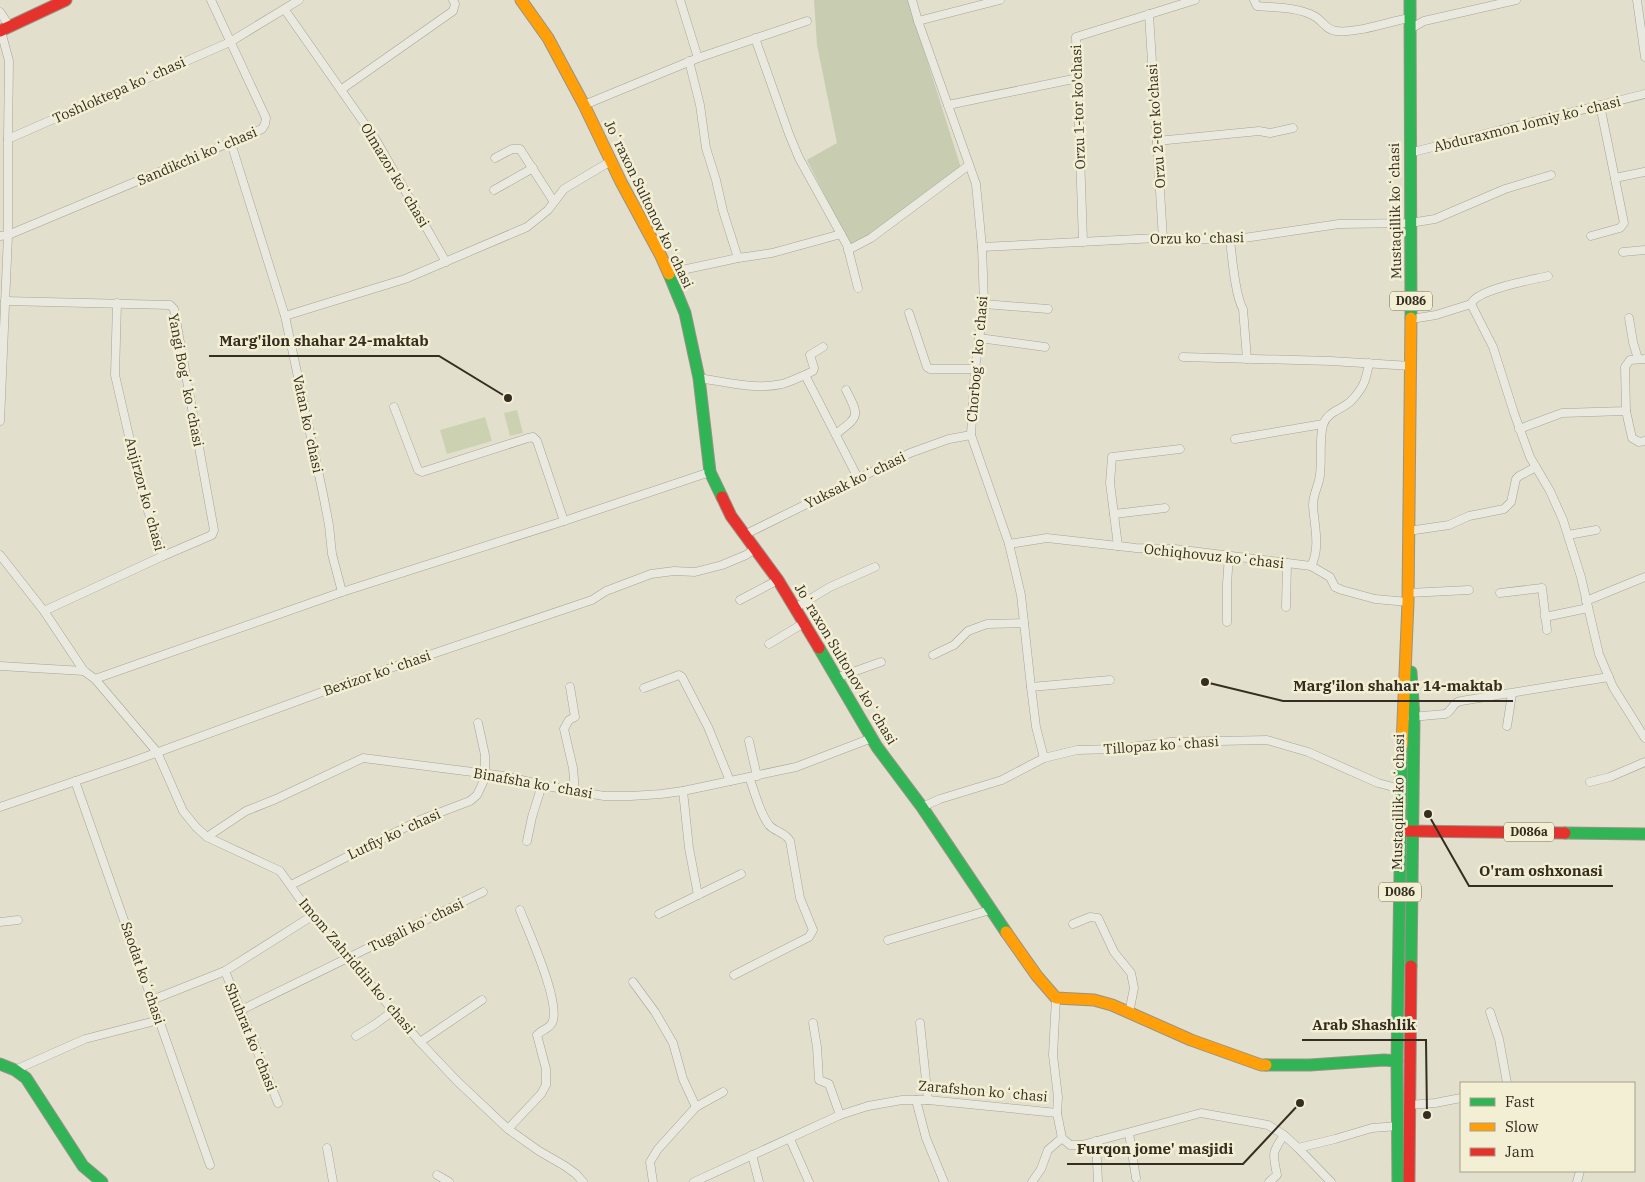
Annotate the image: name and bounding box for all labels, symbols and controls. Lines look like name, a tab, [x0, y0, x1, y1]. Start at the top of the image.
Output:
street label: Orzu 1-tor ko'chasi	[1067, 44, 1089, 170]
street label: Toshloktepa koʻchasi	[50, 53, 188, 127]
street label: Orzu 2-tor ko'chasi	[1143, 63, 1169, 189]
street label: Abduraxmon Jomiy koʻchasi	[1432, 92, 1622, 156]
street label: Joʻraxon Sultonov koʻchasi	[600, 117, 698, 291]
street label: Olmazor koʻchasi	[357, 120, 433, 230]
street label: Sandikchi koʻchasi	[134, 123, 260, 189]
street label: Mustaqillik koʻchasi	[1385, 143, 1405, 279]
street label: Orzu koʻchasi	[1150, 228, 1244, 248]
road number: D086	[1390, 292, 1432, 310]
street label: Chorbogʻ koʻchasi	[963, 295, 991, 423]
street label: Yangi Bogʻ koʻchasi	[164, 312, 208, 448]
callout: Marg'ilon shahar 24-maktab	[209, 326, 439, 356]
text: Marg'ilon shahar 24-maktab	[219, 331, 429, 350]
street label: Vatan koʻchasi	[289, 373, 327, 475]
street label: Anjirzor koʻchasi	[121, 435, 169, 553]
street label: Yuksak koʻchasi	[802, 448, 908, 512]
street label: Ochiqhovuz koʻchasi	[1143, 540, 1285, 572]
street label: Joʻraxon Sultonov koʻchasi	[791, 580, 901, 748]
street label: Bexizor koʻchasi	[321, 646, 433, 700]
callout: Marg'ilon shahar 14-maktab	[1283, 671, 1513, 701]
text: Marg'ilon shahar 14-maktab	[1293, 676, 1503, 695]
street label: Tillopaz koʻchasi	[1103, 732, 1219, 758]
street label: Mustaqillik koʻchasi	[1388, 734, 1408, 870]
street label: Binafsha koʻchasi	[472, 764, 594, 802]
street label: Lutfiy koʻchasi	[345, 805, 443, 863]
road number: D086a	[1504, 822, 1554, 842]
callout: O'ram oshxonasi	[1469, 856, 1613, 886]
text: O'ram oshxonasi	[1479, 861, 1603, 880]
road number: D086	[1379, 882, 1421, 902]
street label: Tugali koʻchasi	[365, 894, 467, 956]
street label: Imom Zahriddin koʻchasi	[295, 895, 419, 1037]
street label: Saodat koʻchasi	[117, 919, 169, 1027]
street label: Shuhrat koʻchasi	[221, 980, 281, 1094]
callout: Arab Shashlik	[1302, 1010, 1426, 1040]
text: Arab Shashlik	[1312, 1015, 1417, 1034]
street label: Zarafshon koʻchasi	[918, 1076, 1048, 1106]
legend	[1460, 1082, 1635, 1172]
text: Fast	[1505, 1092, 1535, 1111]
text: Slow	[1505, 1117, 1539, 1136]
callout: Furqon jome' masjidi	[1067, 1134, 1243, 1164]
text: Furqon jome' masjidi	[1077, 1139, 1233, 1158]
text: Jam	[1505, 1142, 1534, 1161]

